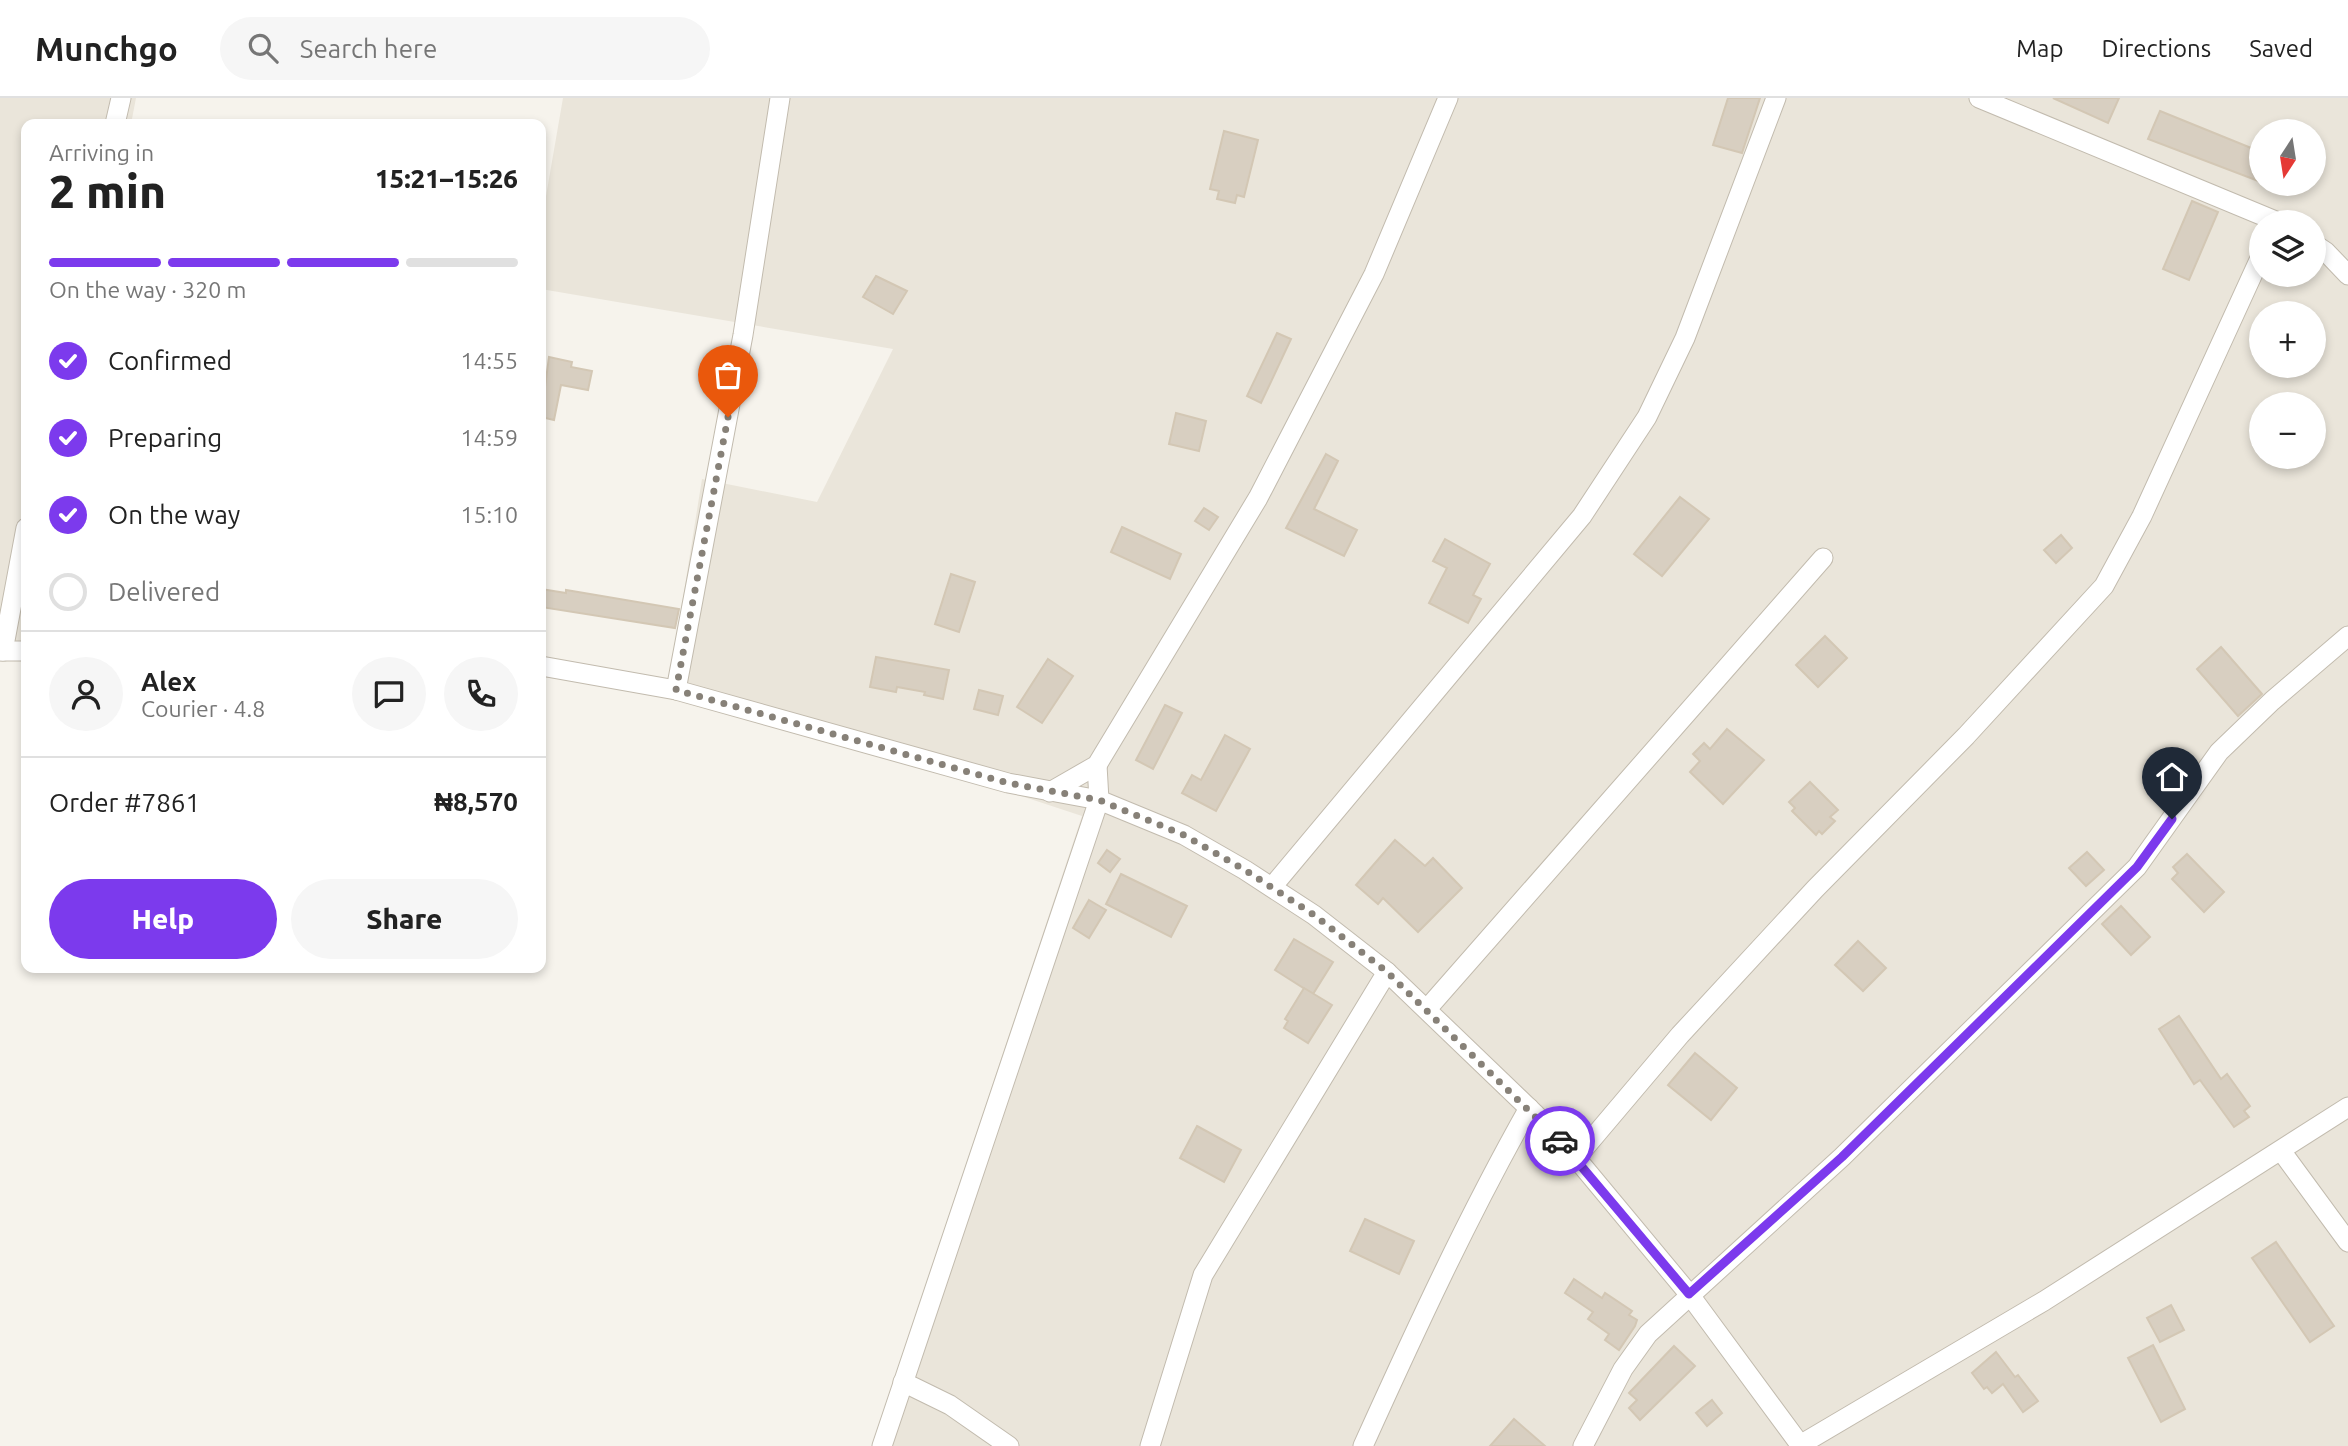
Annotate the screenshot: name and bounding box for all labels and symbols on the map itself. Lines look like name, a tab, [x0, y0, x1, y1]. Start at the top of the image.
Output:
north arrow	[2249, 119, 2326, 196]
pin	[698, 345, 758, 417]
pin	[2142, 747, 2202, 819]
courier	[1525, 1106, 1595, 1176]

